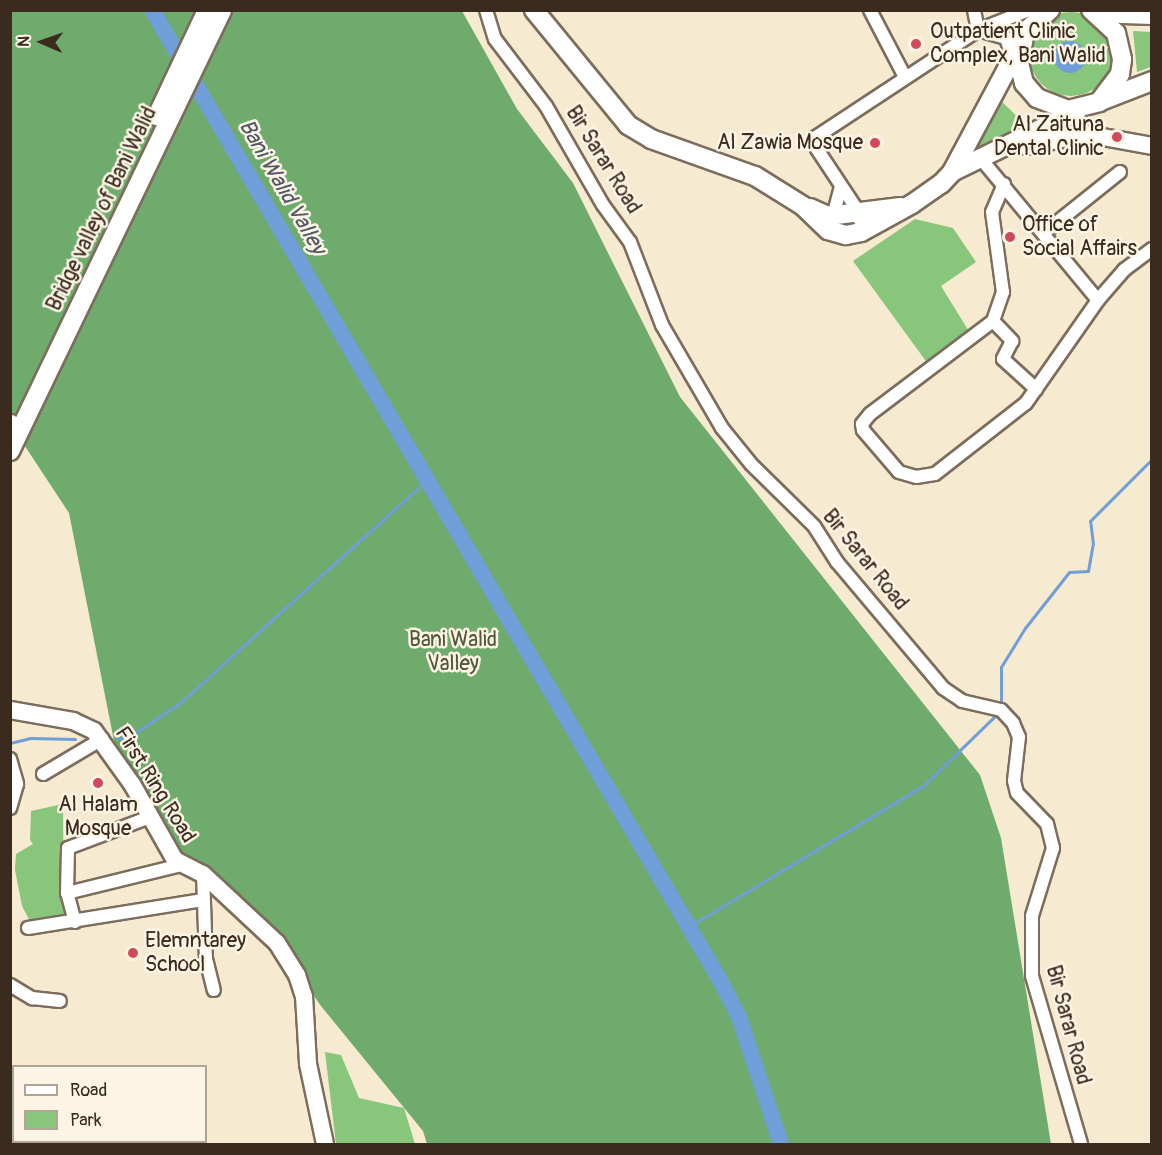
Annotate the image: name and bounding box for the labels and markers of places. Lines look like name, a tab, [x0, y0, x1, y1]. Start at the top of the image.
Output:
place label: Outpatient Clinic Complex, Bani Walid	[930, 19, 1106, 69]
marker: Outpatient Clinic Complex, Bani Walid	[907, 35, 925, 53]
place label: Al Zaituna Dental Clinic	[994, 112, 1104, 162]
marker: Al Zaituna Dental Clinic	[1108, 128, 1126, 146]
place label: Al Zawia Mosque	[717, 130, 863, 156]
marker: Al Zawia Mosque	[868, 136, 882, 150]
place label: Office of Social Affairs	[1022, 212, 1137, 262]
marker: Office of Social Affairs	[1003, 230, 1017, 244]
marker: Al Halam Mosque	[91, 776, 105, 790]
place label: Al Halam Mosque	[58, 792, 138, 842]
place label: Elemntarey School	[145, 928, 246, 978]
marker: Elemntarey School	[126, 946, 140, 960]

